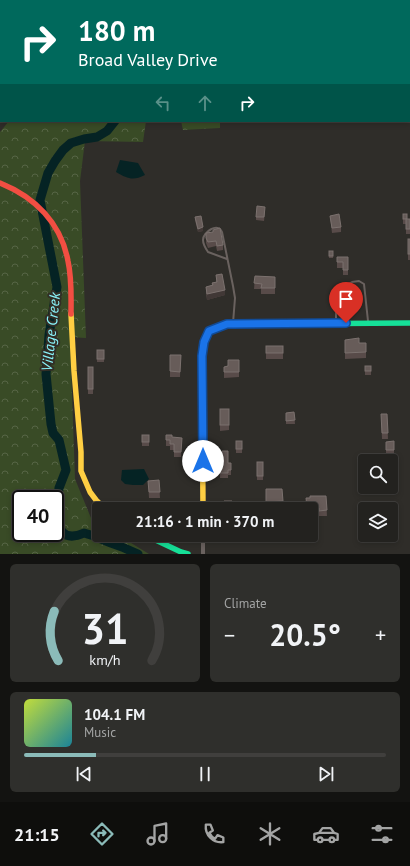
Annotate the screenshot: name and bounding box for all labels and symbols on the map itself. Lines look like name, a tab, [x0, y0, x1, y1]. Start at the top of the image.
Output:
pin	[329, 282, 363, 323]
water label: Village Creek	[37, 290, 64, 372]
position arrow	[182, 440, 224, 482]
speed limit sign: 40	[12, 490, 64, 542]

